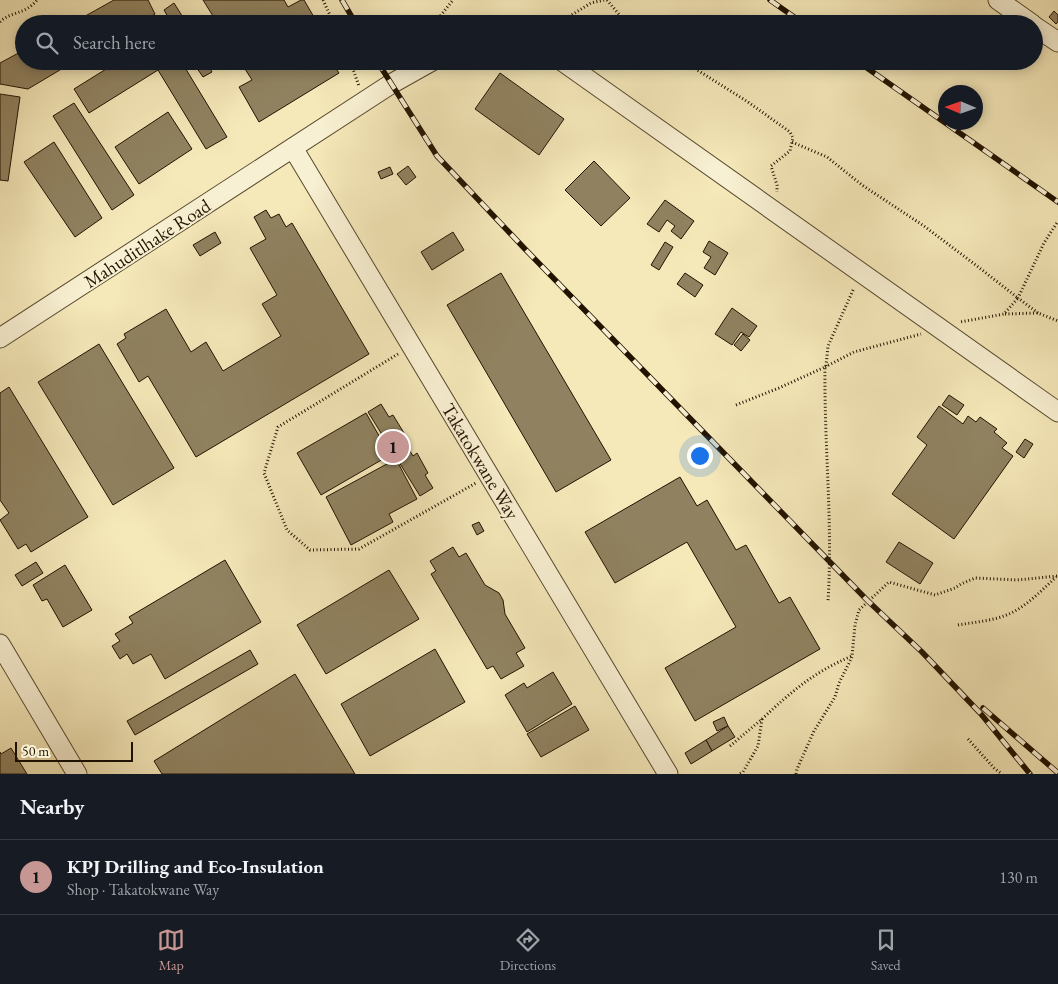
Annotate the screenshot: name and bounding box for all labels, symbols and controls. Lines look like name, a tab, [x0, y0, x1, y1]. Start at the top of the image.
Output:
search box	[15, 15, 1043, 70]
icon: search	[33, 29, 61, 57]
text: Search here	[73, 30, 155, 55]
north arrow	[938, 85, 983, 130]
street label: Mahuditlhake Road	[79, 193, 216, 294]
street label: Takatokwane Way	[436, 398, 526, 525]
pin: 1	[377, 428, 409, 466]
your location	[687, 443, 713, 469]
scale bar	[15, 739, 132, 762]
text: 50 m	[22, 742, 49, 760]
text: Nearby	[20, 793, 84, 820]
text: KPJ Drilling and Eco-Insulation	[67, 854, 324, 879]
text: 1	[32, 867, 40, 888]
text: 130 m	[999, 867, 1038, 888]
text: Shop · Takatokwane Way	[67, 879, 219, 900]
tab: Map	[157, 926, 185, 974]
tab: Directions	[500, 926, 556, 974]
tab: Saved	[871, 926, 901, 974]

